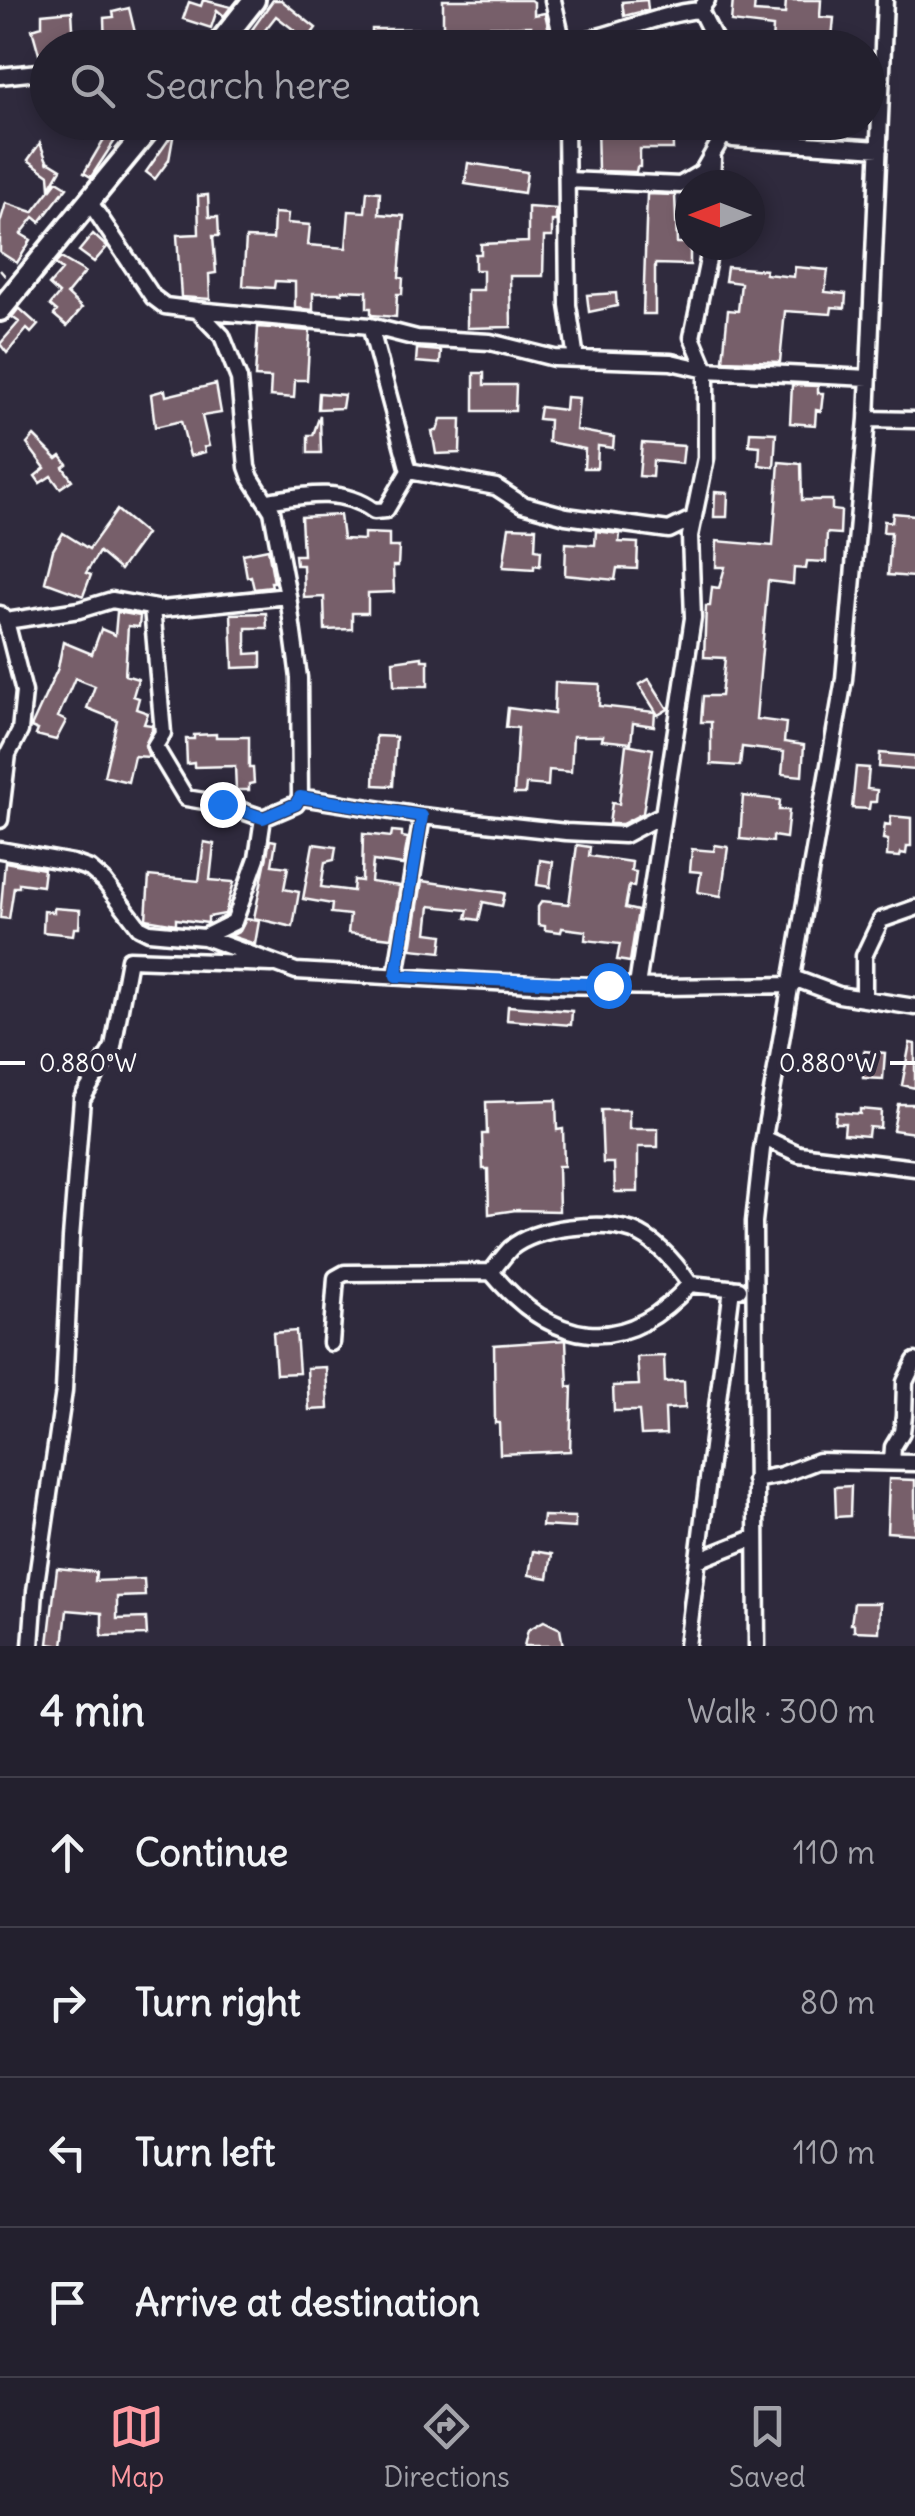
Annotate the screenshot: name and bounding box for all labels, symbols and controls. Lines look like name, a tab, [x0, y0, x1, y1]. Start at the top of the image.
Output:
search box	[30, 30, 885, 140]
icon: search	[65, 58, 120, 113]
text: Search here	[145, 62, 351, 109]
north arrow	[675, 170, 765, 260]
route end	[200, 782, 246, 828]
route start	[586, 963, 632, 1009]
text: 0.880°W	[39, 1047, 137, 1079]
text: 0.880°W	[779, 1047, 877, 1079]
text: 4 min	[40, 1685, 145, 1737]
text: Walk · 300 m	[687, 1691, 875, 1732]
icon: ahead	[40, 1825, 95, 1880]
text: Continue	[135, 1829, 288, 1876]
text: 110 m	[793, 1832, 875, 1873]
icon: right	[40, 1975, 95, 2030]
text: Turn right	[135, 1979, 301, 2026]
text: 80 m	[800, 1982, 875, 2023]
icon: left	[40, 2125, 95, 2180]
text: Turn left	[135, 2129, 275, 2176]
text: 110 m	[793, 2132, 875, 2173]
icon: arrive	[40, 2275, 95, 2330]
text: Arrive at destination	[135, 2279, 480, 2326]
tab: Map	[109, 2399, 164, 2495]
tab: Directions	[383, 2399, 510, 2495]
tab: Saved	[729, 2399, 806, 2495]

